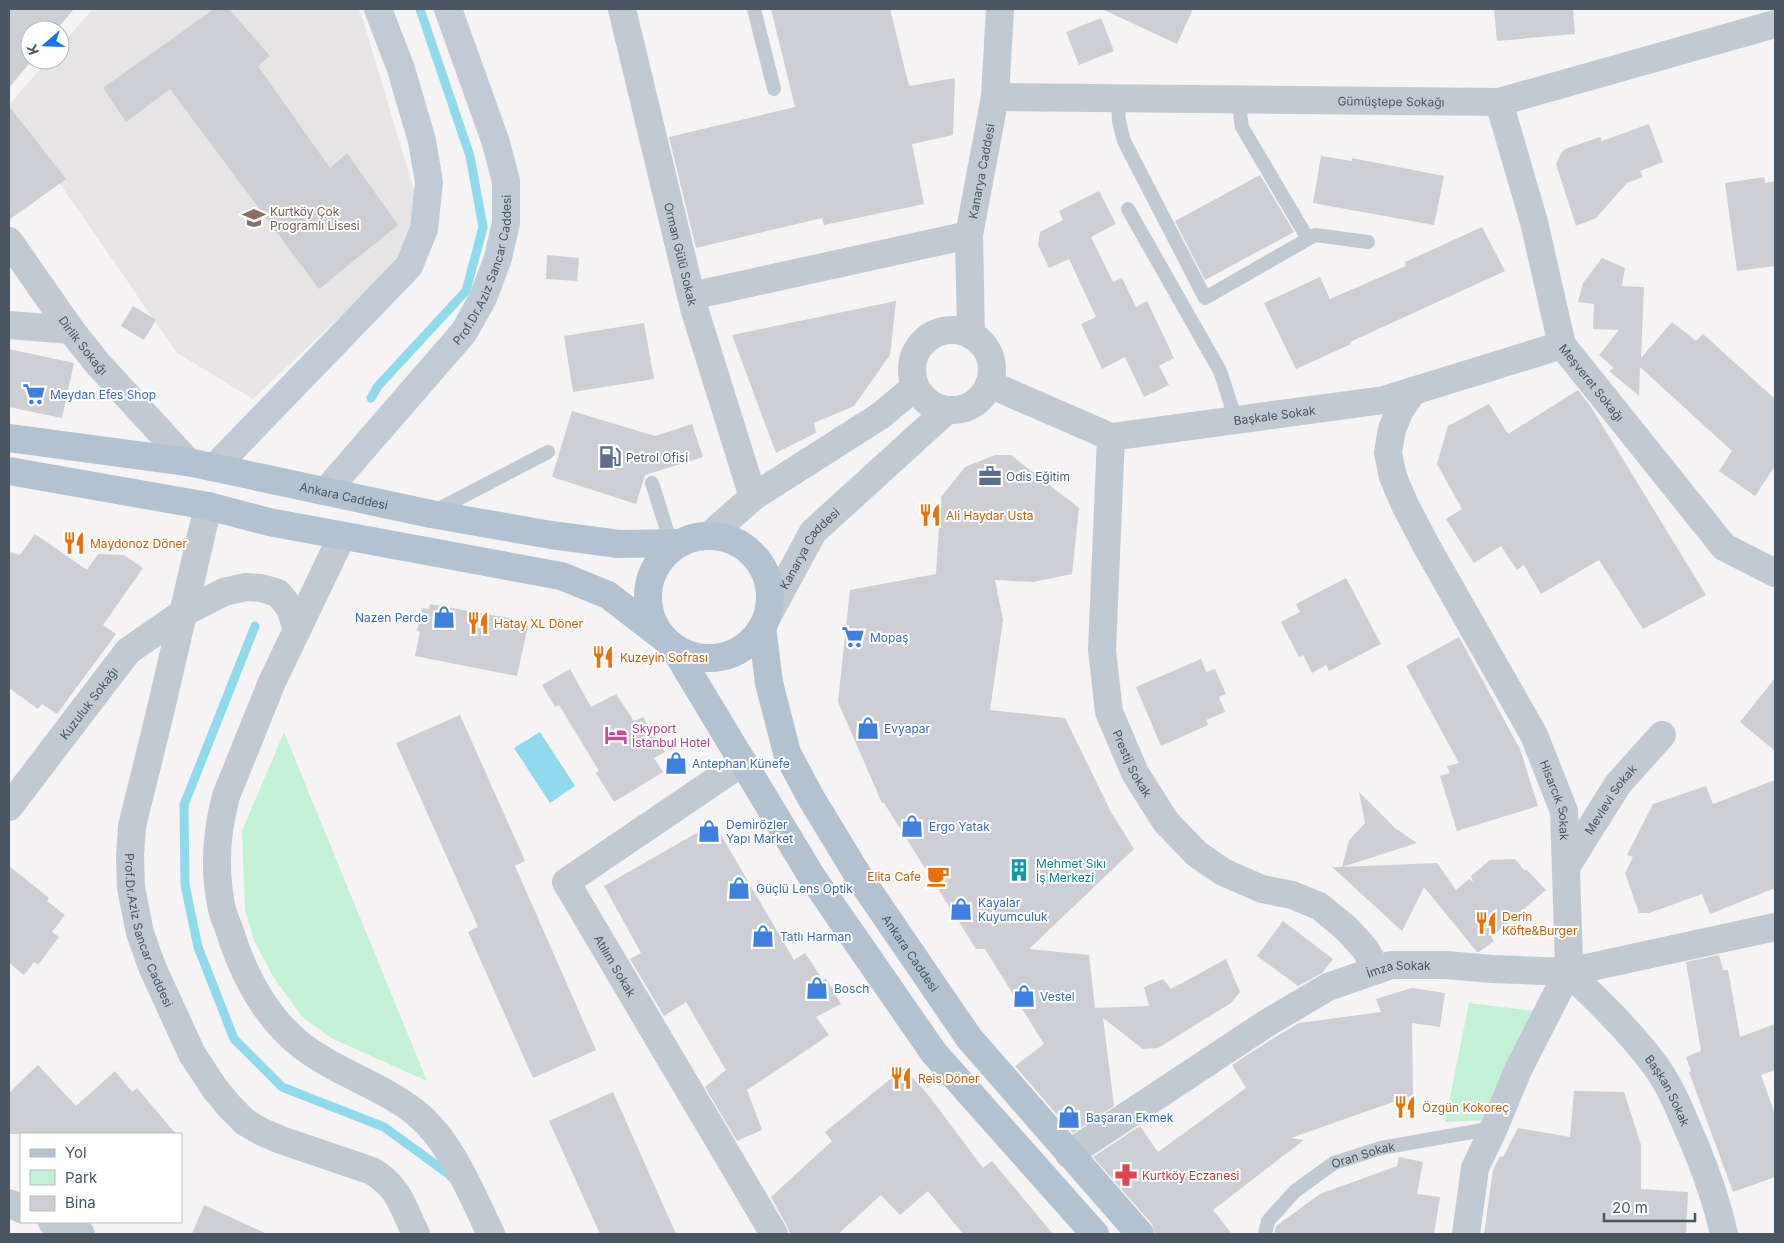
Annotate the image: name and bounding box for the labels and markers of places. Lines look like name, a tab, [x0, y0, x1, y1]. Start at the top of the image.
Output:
place label: Kurtköy Çok Programlı Lisesi	[270, 204, 360, 233]
school or university icon: Kurtköy Çok Programlı Lisesi	[241, 205, 267, 231]
supermarket icon: Meydan Efes Shop	[21, 381, 47, 407]
place label: Meydan Efes Shop	[50, 387, 156, 402]
fuel station icon: Petrol Ofisi	[597, 444, 623, 470]
place label: Petrol Ofisi	[626, 450, 688, 465]
office icon: Odis Eğitim	[977, 463, 1003, 489]
place label: Odis Eğitim	[1006, 469, 1070, 484]
restaurant icon: Ali Haydar Usta	[917, 502, 943, 528]
place label: Ali Haydar Usta	[946, 508, 1033, 523]
restaurant icon: Maydonoz Döner	[61, 530, 87, 556]
place label: Maydonoz Döner	[90, 536, 188, 551]
shop icon: Nazen Perde	[431, 604, 457, 630]
place label: Nazen Perde	[355, 610, 428, 625]
restaurant icon: Hatay XL Döner	[465, 610, 491, 636]
place label: Hatay XL Döner	[494, 616, 584, 631]
supermarket icon: Mopaş	[840, 624, 866, 650]
place label: Mopaş	[870, 630, 909, 645]
restaurant icon: Kuzeyin Sofrası	[590, 644, 616, 670]
place label: Kuzeyin Sofrası	[620, 650, 708, 665]
shop icon: Evyapar	[855, 715, 881, 741]
place label: Skyport İstanbul Hotel	[632, 721, 710, 750]
place label: Evyapar	[884, 721, 931, 736]
hotel icon: Skyport İstanbul Hotel	[603, 722, 629, 748]
shop icon: Antephan Künefe	[663, 750, 689, 776]
place label: Antephan Künefe	[692, 756, 790, 771]
shop icon: Ergo Yatak	[899, 813, 925, 839]
place label: Demirözler Yapı Market	[726, 817, 793, 846]
shop icon: Demirözler Yapı Market	[696, 818, 722, 844]
place label: Ergo Yatak	[929, 819, 990, 834]
place label: Mehmet Sıkı İş Merkezi	[1036, 856, 1106, 885]
building icon: Mehmet Sıkı İş Merkezi	[1006, 857, 1032, 883]
cafe icon: Elita Cafe	[925, 863, 951, 889]
place label: Elita Cafe	[867, 869, 921, 884]
shop icon: Güçlü Lens Optik	[726, 875, 752, 901]
place label: Güçlü Lens Optik	[756, 881, 853, 896]
place label: Kayalar Kuyumculuk	[978, 895, 1048, 924]
shop icon: Kayalar Kuyumculuk	[948, 896, 974, 922]
place label: Derin Köfte&Burger	[1502, 909, 1578, 938]
restaurant icon: Derin Köfte&Burger	[1473, 910, 1499, 936]
shop icon: Tatlı Harman	[750, 923, 776, 949]
place label: Tatlı Harman	[780, 929, 851, 944]
shop icon: Bosch	[804, 975, 830, 1001]
place label: Bosch	[834, 981, 869, 996]
shop icon: Vestel	[1011, 983, 1037, 1009]
place label: Vestel	[1040, 989, 1075, 1004]
restaurant icon: Reis Döner	[888, 1065, 914, 1091]
place label: Reis Döner	[918, 1071, 980, 1086]
restaurant icon: Özgün Kokoreç	[1392, 1094, 1418, 1120]
place label: Özgün Kokoreç	[1422, 1100, 1509, 1115]
shop icon: Başaran Ekmek	[1056, 1104, 1082, 1130]
place label: Başaran Ekmek	[1086, 1110, 1174, 1125]
pharmacy icon: Kurtköy Eczanesi	[1113, 1162, 1139, 1188]
place label: Kurtköy Eczanesi	[1142, 1168, 1239, 1183]

